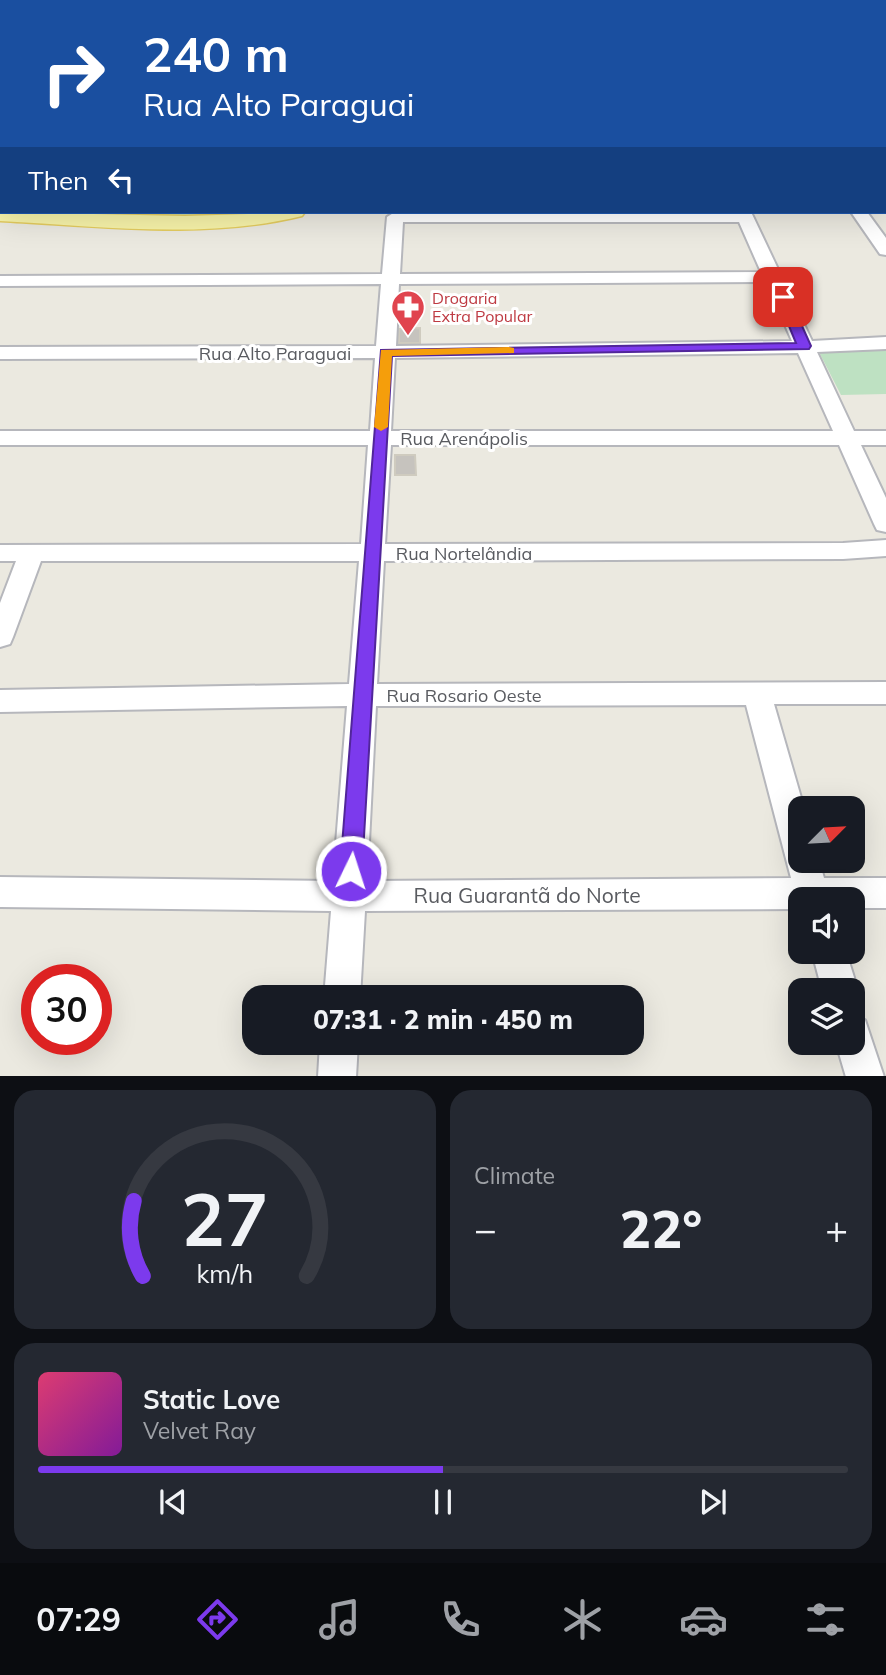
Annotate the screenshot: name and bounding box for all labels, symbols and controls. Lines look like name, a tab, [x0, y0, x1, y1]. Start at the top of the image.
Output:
text: 240 m	[143, 23, 289, 84]
icon: right	[28, 28, 119, 119]
text: Rua Alto Paraguai	[143, 84, 414, 124]
icon: left	[102, 161, 140, 199]
text: Then	[28, 164, 88, 197]
pin	[753, 267, 813, 327]
icon: arrive	[764, 278, 802, 316]
pharmacy icon: Drogaria Extra Popular	[389, 288, 427, 337]
place label: Drogaria Extra Popular	[432, 288, 533, 326]
street label: Rua Alto Paraguai	[199, 342, 351, 365]
street label: Rua Arenápolis	[400, 427, 528, 450]
street label: Rua Nortelândia	[396, 542, 532, 565]
street label: Rua Rosario Oeste	[387, 684, 541, 707]
north arrow	[788, 796, 864, 873]
map controls	[788, 796, 865, 1055]
position arrow	[314, 834, 388, 908]
street label: Rua Guarantã do Norte	[413, 882, 641, 908]
button: sound	[788, 887, 865, 964]
speed limit sign: 30	[21, 964, 112, 1055]
button: layers	[788, 978, 865, 1055]
text: 07:31 · 2 min · 450 m	[313, 1003, 573, 1036]
text: Climate	[474, 1161, 555, 1190]
text: 27	[181, 1173, 269, 1264]
text: 22°	[620, 1196, 702, 1261]
text: −	[474, 1205, 497, 1253]
text: +	[825, 1205, 848, 1253]
text: km/h	[197, 1257, 253, 1288]
text: Static Love	[143, 1383, 280, 1416]
text: Velvet Ray	[143, 1416, 256, 1445]
icon: previous	[154, 1483, 192, 1521]
icon: pause	[424, 1483, 462, 1521]
icon: next	[694, 1483, 732, 1521]
icon: directions	[193, 1595, 242, 1644]
icon: music	[315, 1595, 364, 1644]
icon: phone	[436, 1595, 485, 1644]
icon: climate	[558, 1595, 607, 1644]
icon: car	[679, 1595, 728, 1644]
icon: filters	[801, 1595, 850, 1644]
text: 07:29	[36, 1599, 121, 1639]

